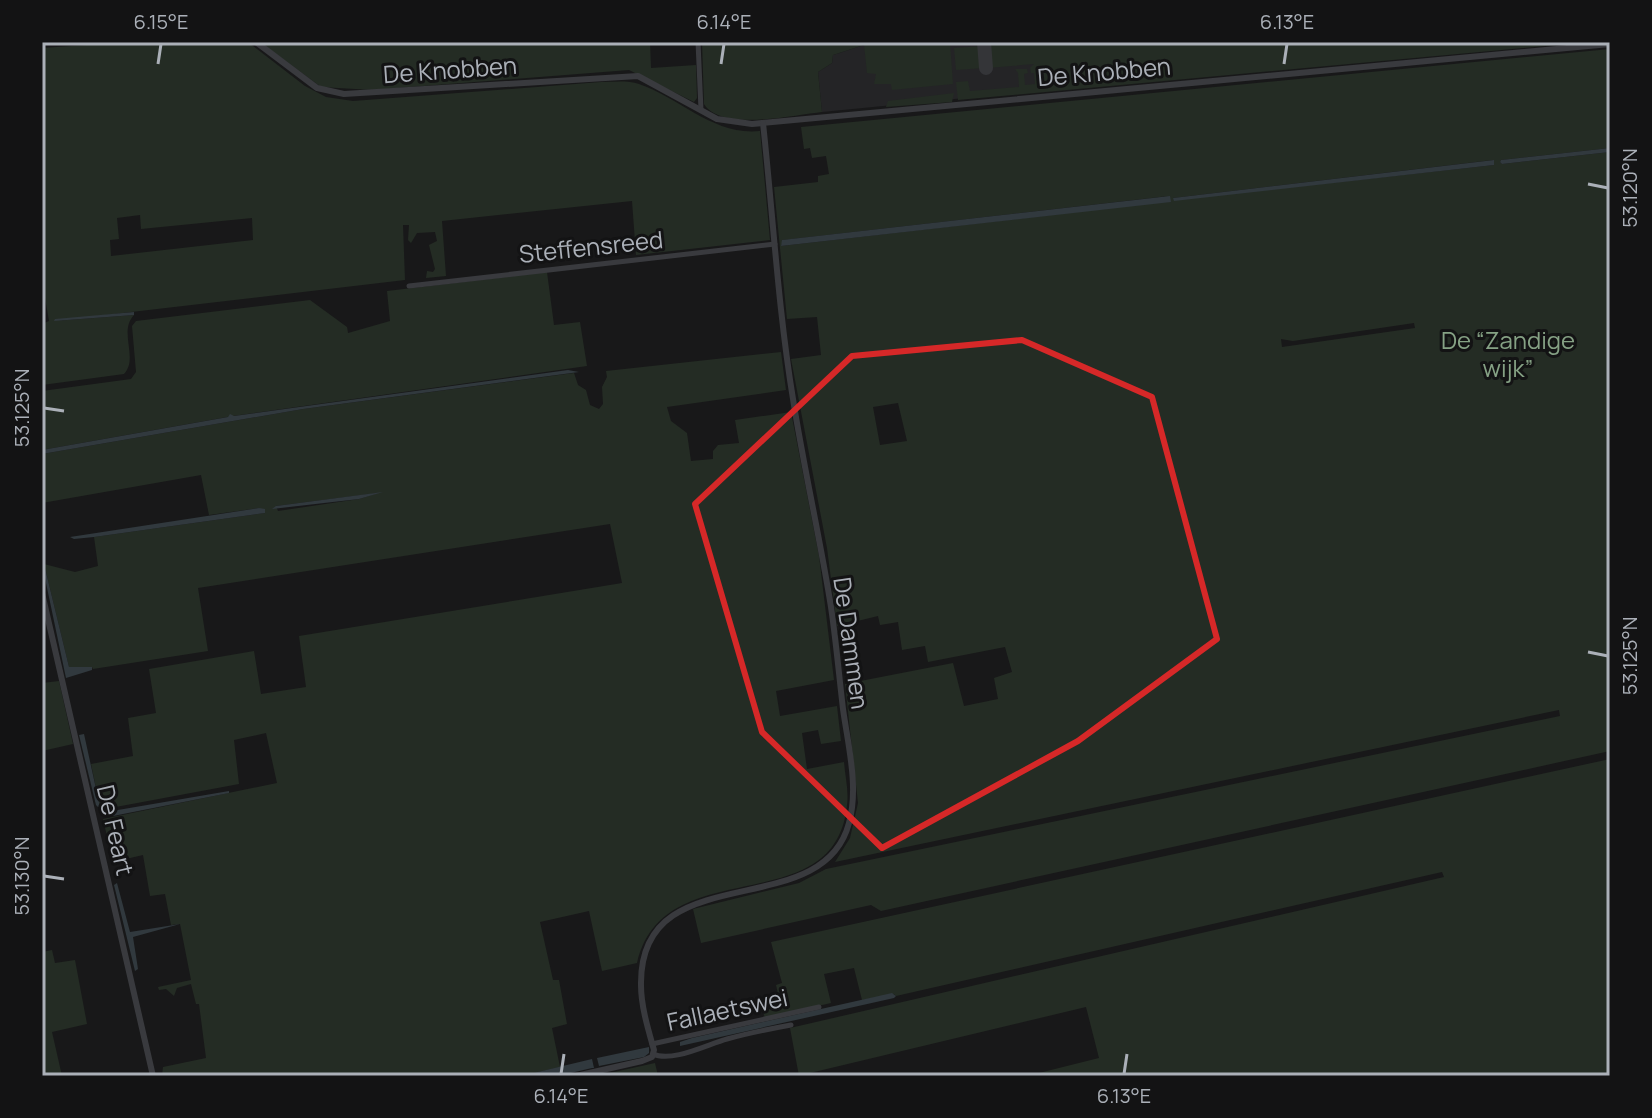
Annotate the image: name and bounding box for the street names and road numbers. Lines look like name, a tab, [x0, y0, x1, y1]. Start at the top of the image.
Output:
street label: De Knobben	[382, 48, 518, 90]
street label: De Knobben	[1036, 49, 1172, 93]
street label: Steffensreed	[517, 222, 665, 270]
street label: De Dammen	[826, 575, 878, 711]
street label: De Feart	[90, 781, 142, 879]
street label: Fallaetswei	[664, 980, 790, 1038]

